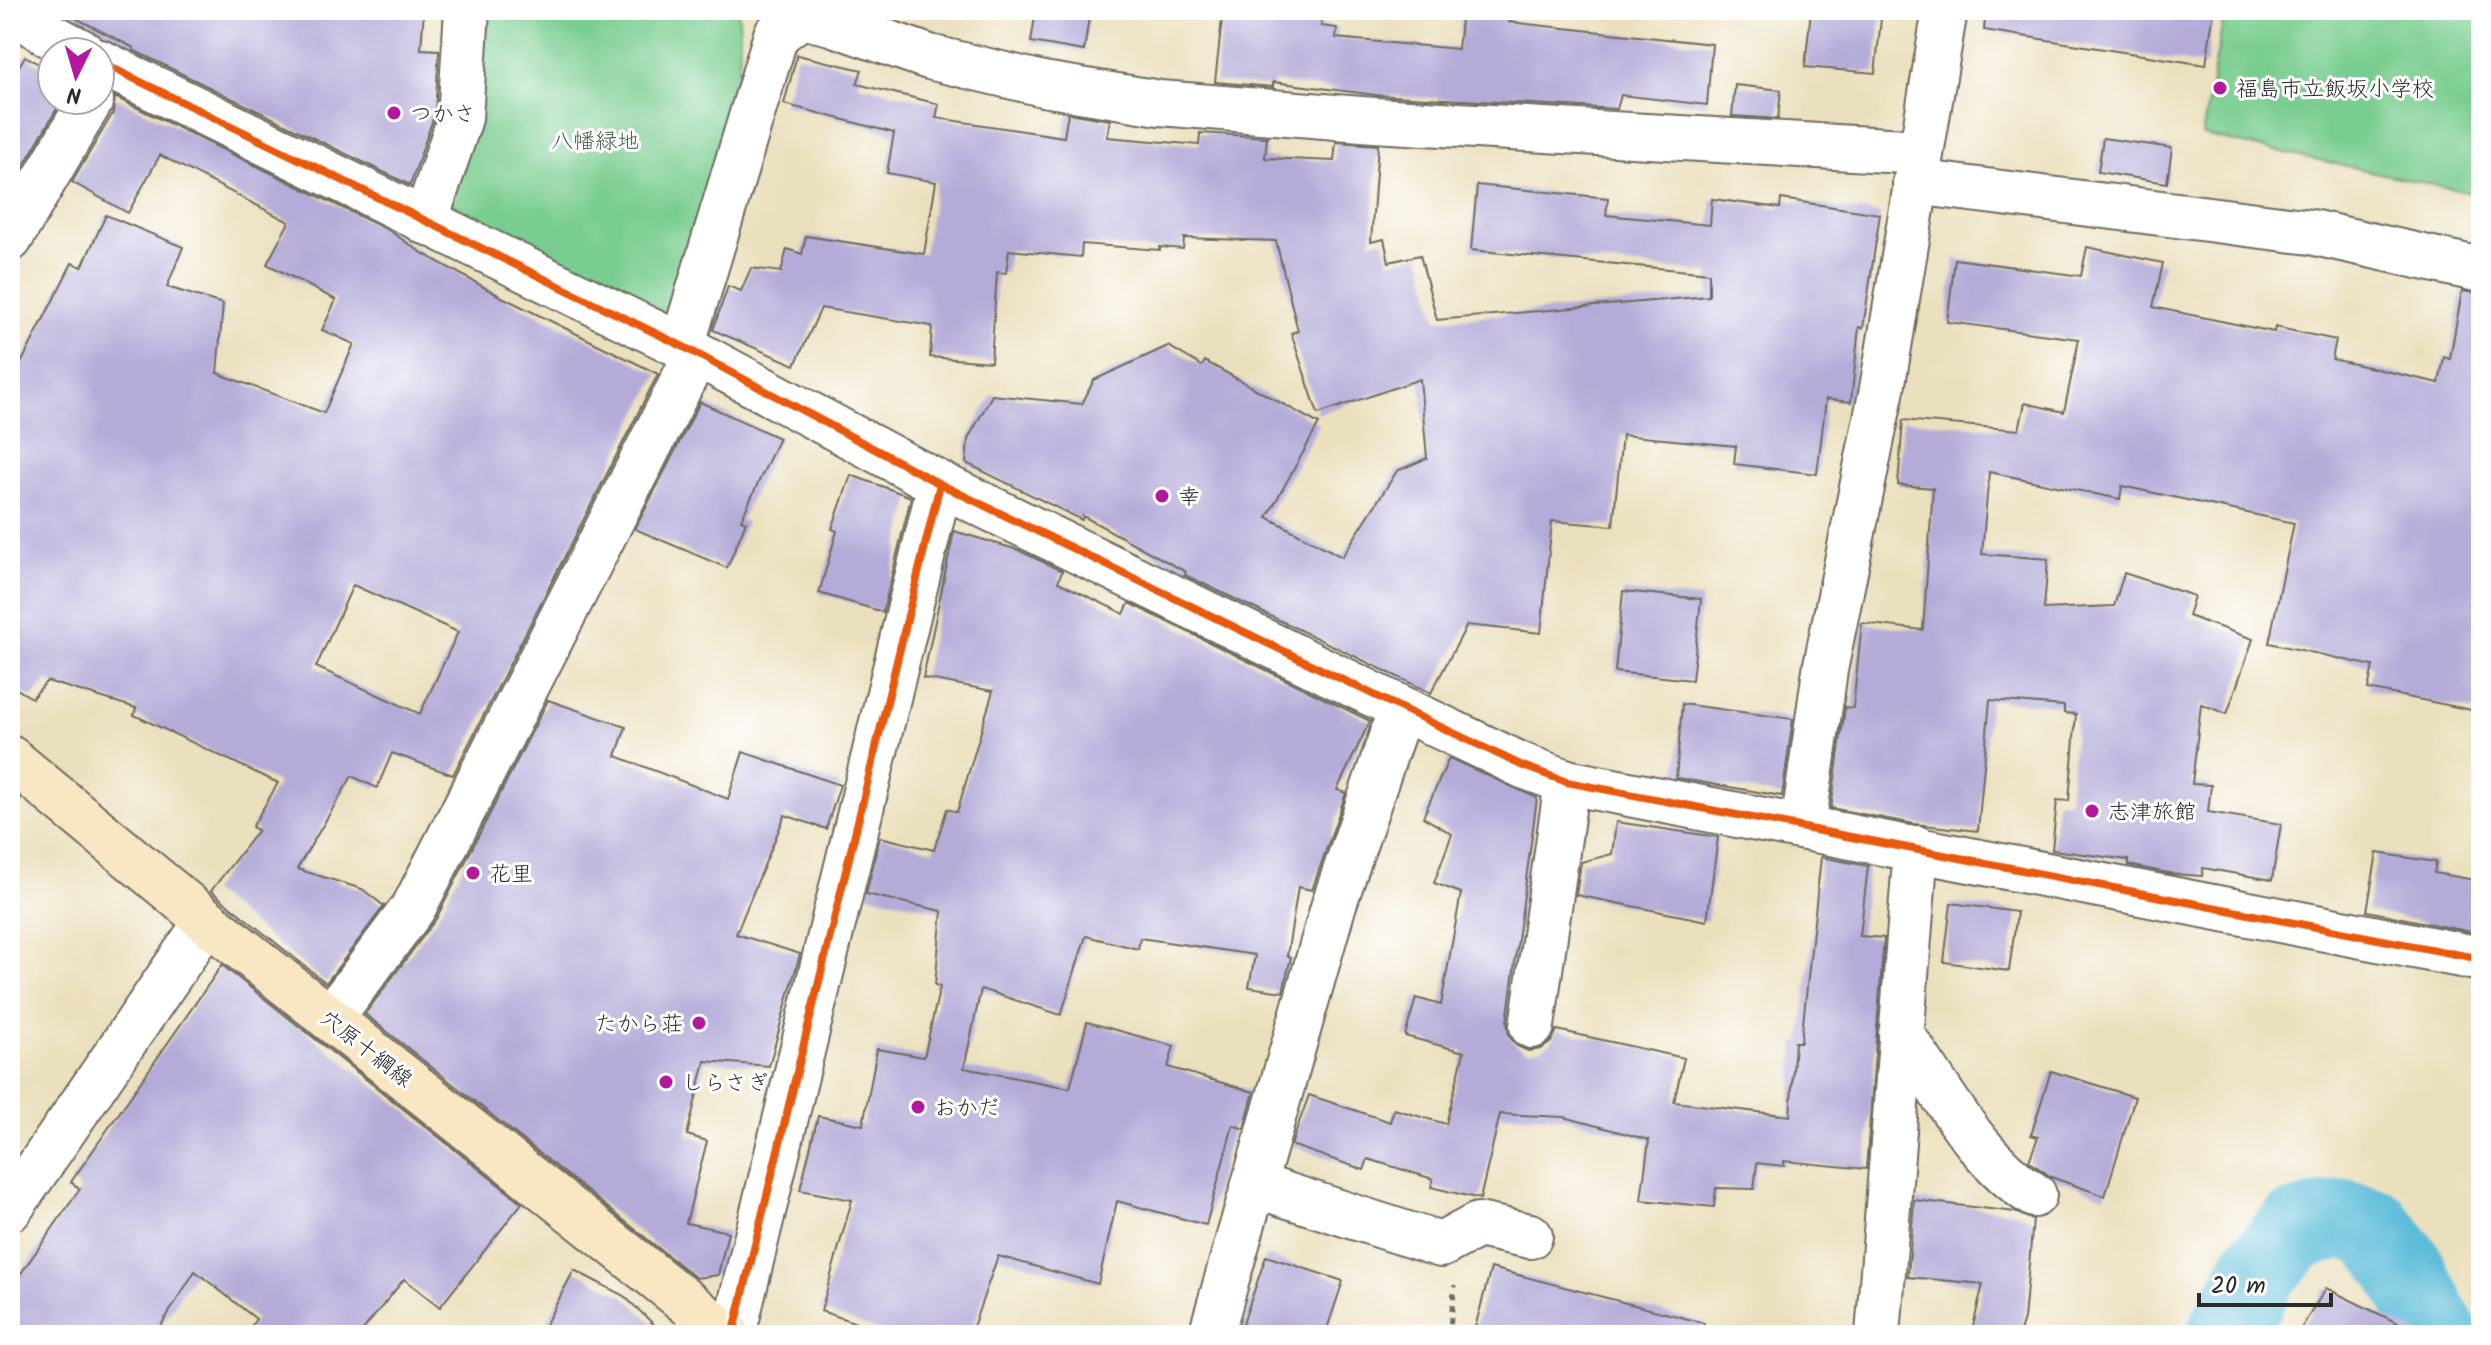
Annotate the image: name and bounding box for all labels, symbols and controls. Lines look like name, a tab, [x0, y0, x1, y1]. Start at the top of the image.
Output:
north arrow	[36, 36, 116, 116]
place label: 福島市立飯坂小学校	[2236, 73, 2434, 108]
text: N	[66, 75, 83, 111]
marker: 福島市立飯坂小学校	[2211, 79, 2229, 97]
place label: つかさ	[410, 98, 476, 133]
marker: つかさ	[385, 104, 403, 122]
park label: 八幡緑地	[551, 125, 639, 160]
place label: 幸	[1178, 481, 1200, 516]
marker: 幸	[1153, 487, 1171, 505]
place label: 志津旅館	[2108, 796, 2196, 831]
marker: 志津旅館	[2083, 802, 2101, 820]
place label: 花里	[489, 858, 533, 893]
marker: 花里	[464, 864, 482, 882]
street label: 穴原十綱線	[311, 1002, 420, 1098]
place label: たから荘	[595, 1008, 683, 1043]
marker: たから荘	[690, 1014, 708, 1032]
place label: しらさぎ	[682, 1067, 769, 1102]
marker: しらさぎ	[657, 1073, 675, 1091]
place label: おかだ	[934, 1092, 1000, 1127]
marker: おかだ	[909, 1098, 927, 1116]
scale bar	[2199, 1257, 2331, 1307]
text: 20 m	[2211, 1267, 2266, 1306]

